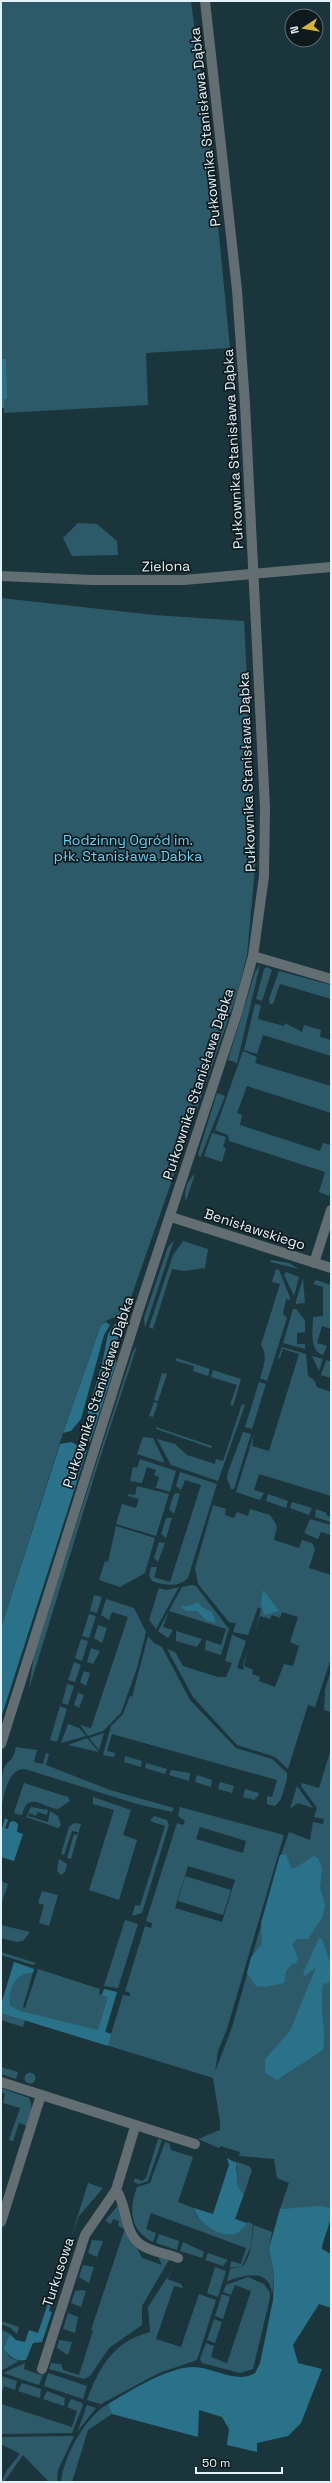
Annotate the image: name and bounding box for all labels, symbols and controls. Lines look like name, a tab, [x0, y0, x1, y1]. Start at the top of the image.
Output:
north arrow	[284, 8, 324, 48]
text: N	[287, 25, 302, 35]
street label: Pułkownika Stanisława Dąbka	[186, 27, 224, 227]
street label: Pułkownika Stanisława Dąbka	[219, 349, 247, 549]
street label: Zielona	[142, 557, 190, 575]
street label: Pułkownika Stanisława Dąbka	[235, 672, 259, 872]
park label: Rodzinny Ogród im. płk. Stanisława Dabka	[54, 831, 202, 865]
street label: Pułkownika Stanisława Dąbka	[159, 986, 237, 1182]
street label: Benisławskiego	[202, 1204, 308, 1254]
street label: Pułkownika Stanisława Dąbka	[59, 1294, 137, 1490]
street label: Turkusowa	[38, 2235, 78, 2309]
scale bar	[196, 2449, 282, 2475]
text: 50 m	[202, 2455, 230, 2471]

